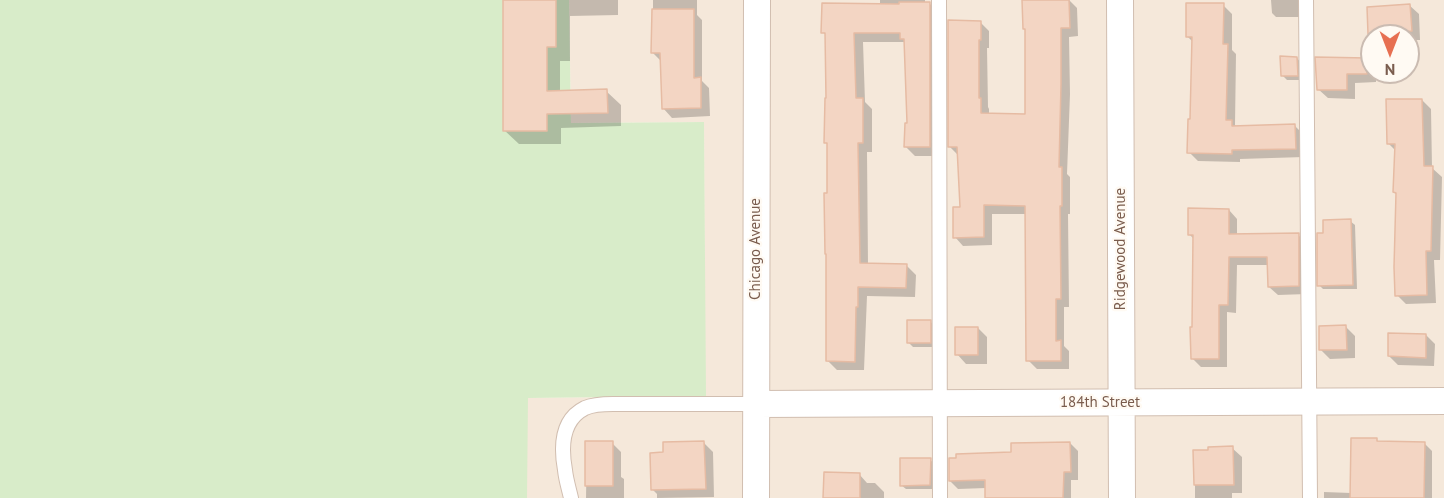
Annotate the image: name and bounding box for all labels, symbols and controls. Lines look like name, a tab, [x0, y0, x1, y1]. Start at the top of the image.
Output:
north arrow	[1360, 24, 1420, 84]
text: N	[1385, 60, 1395, 80]
street label: Ridgewood Avenue	[1112, 188, 1130, 310]
street label: Chicago Avenue	[747, 198, 765, 300]
street label: 184th Street	[1060, 394, 1140, 412]

